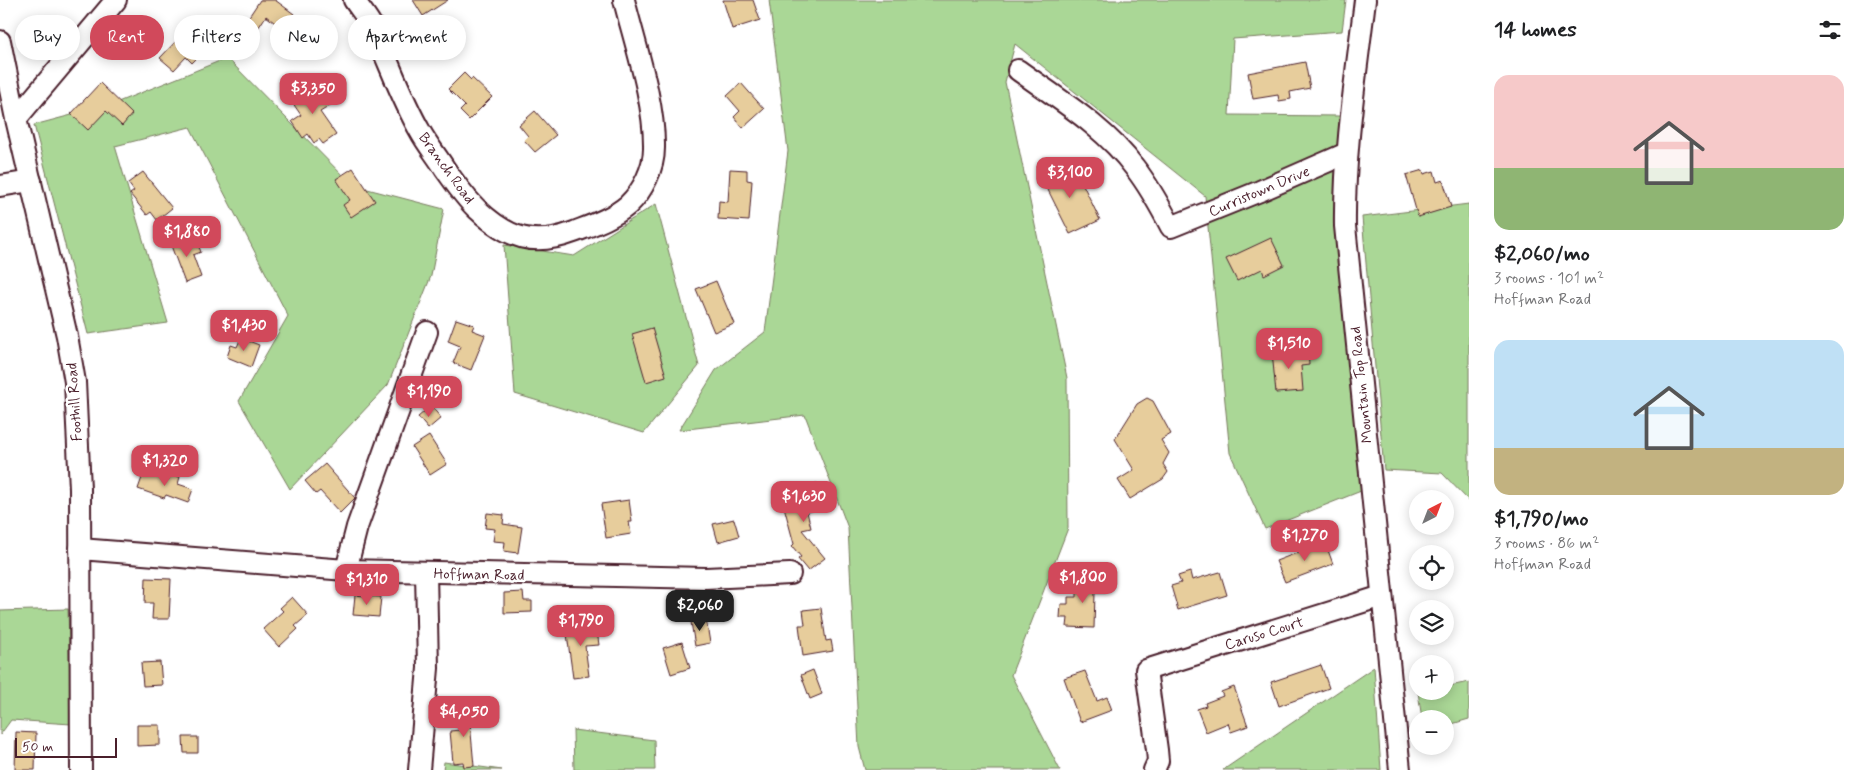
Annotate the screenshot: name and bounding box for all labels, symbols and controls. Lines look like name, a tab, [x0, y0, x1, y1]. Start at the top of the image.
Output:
chip: Buy	[15, 15, 80, 60]
chip: Rent	[90, 15, 164, 60]
chip: Filters	[174, 15, 260, 60]
chip: New	[270, 15, 338, 60]
chip: Apartment	[348, 15, 466, 60]
text: 14 homes	[1494, 16, 1577, 44]
icon: filters	[1816, 16, 1844, 44]
pin: $3,350	[272, 72, 354, 115]
text: $3,350	[291, 78, 335, 99]
icon: home	[1624, 108, 1714, 198]
street label: Branch Road	[413, 129, 479, 208]
pin: $3,100	[1029, 156, 1111, 199]
text: $3,100	[1047, 162, 1093, 183]
street label: Curristown Drive	[1206, 162, 1313, 222]
pin: $1,880	[146, 216, 228, 258]
text: $1,880	[164, 221, 210, 242]
text: $2,060/mo	[1494, 240, 1590, 268]
text: 3 rooms · 101 m²	[1494, 268, 1604, 289]
text: Hoffman Road	[1494, 289, 1591, 310]
pin: $1,430	[203, 310, 285, 352]
text: $1,430	[221, 315, 267, 336]
street label: Mountain Top Road	[1346, 325, 1378, 444]
pin: $1,510	[1248, 328, 1330, 370]
text: $1,510	[1267, 333, 1311, 354]
street label: Foothill Road	[62, 362, 88, 442]
icon: home	[1624, 373, 1714, 463]
pin: $1,190	[388, 376, 470, 418]
text: $1,190	[407, 381, 451, 402]
pin: $1,320	[124, 444, 206, 487]
text: $1,320	[142, 450, 188, 471]
pin: $1,630	[763, 480, 845, 523]
text: $1,630	[782, 486, 826, 507]
north arrow	[1409, 490, 1454, 535]
map controls	[1409, 490, 1454, 755]
text: $1,790/mo	[1494, 505, 1588, 533]
pin: $1,270	[1264, 520, 1346, 562]
text: $1,270	[1282, 525, 1328, 546]
text: 3 rooms · 86 m²	[1494, 533, 1599, 554]
button: locate	[1409, 545, 1454, 590]
text: Hoffman Road	[1494, 554, 1591, 575]
pin: $1,800	[1042, 562, 1124, 604]
pin: $1,310	[326, 564, 408, 606]
street label: Hoffman Road	[433, 564, 525, 586]
text: $1,800	[1059, 567, 1107, 588]
text: $1,310	[346, 569, 388, 590]
pin: $2,060	[659, 590, 741, 632]
text: $2,060	[677, 595, 723, 616]
button: layers	[1409, 600, 1454, 645]
pin: $1,790	[540, 604, 622, 647]
text: $1,790	[558, 610, 604, 631]
street label: Caruso Court	[1222, 612, 1306, 655]
button: +	[1409, 655, 1454, 700]
pin: $4,050	[423, 696, 505, 738]
text: $4,050	[439, 701, 489, 722]
button: −	[1409, 710, 1454, 755]
scale bar	[15, 735, 118, 758]
text: 50 m	[22, 738, 53, 756]

